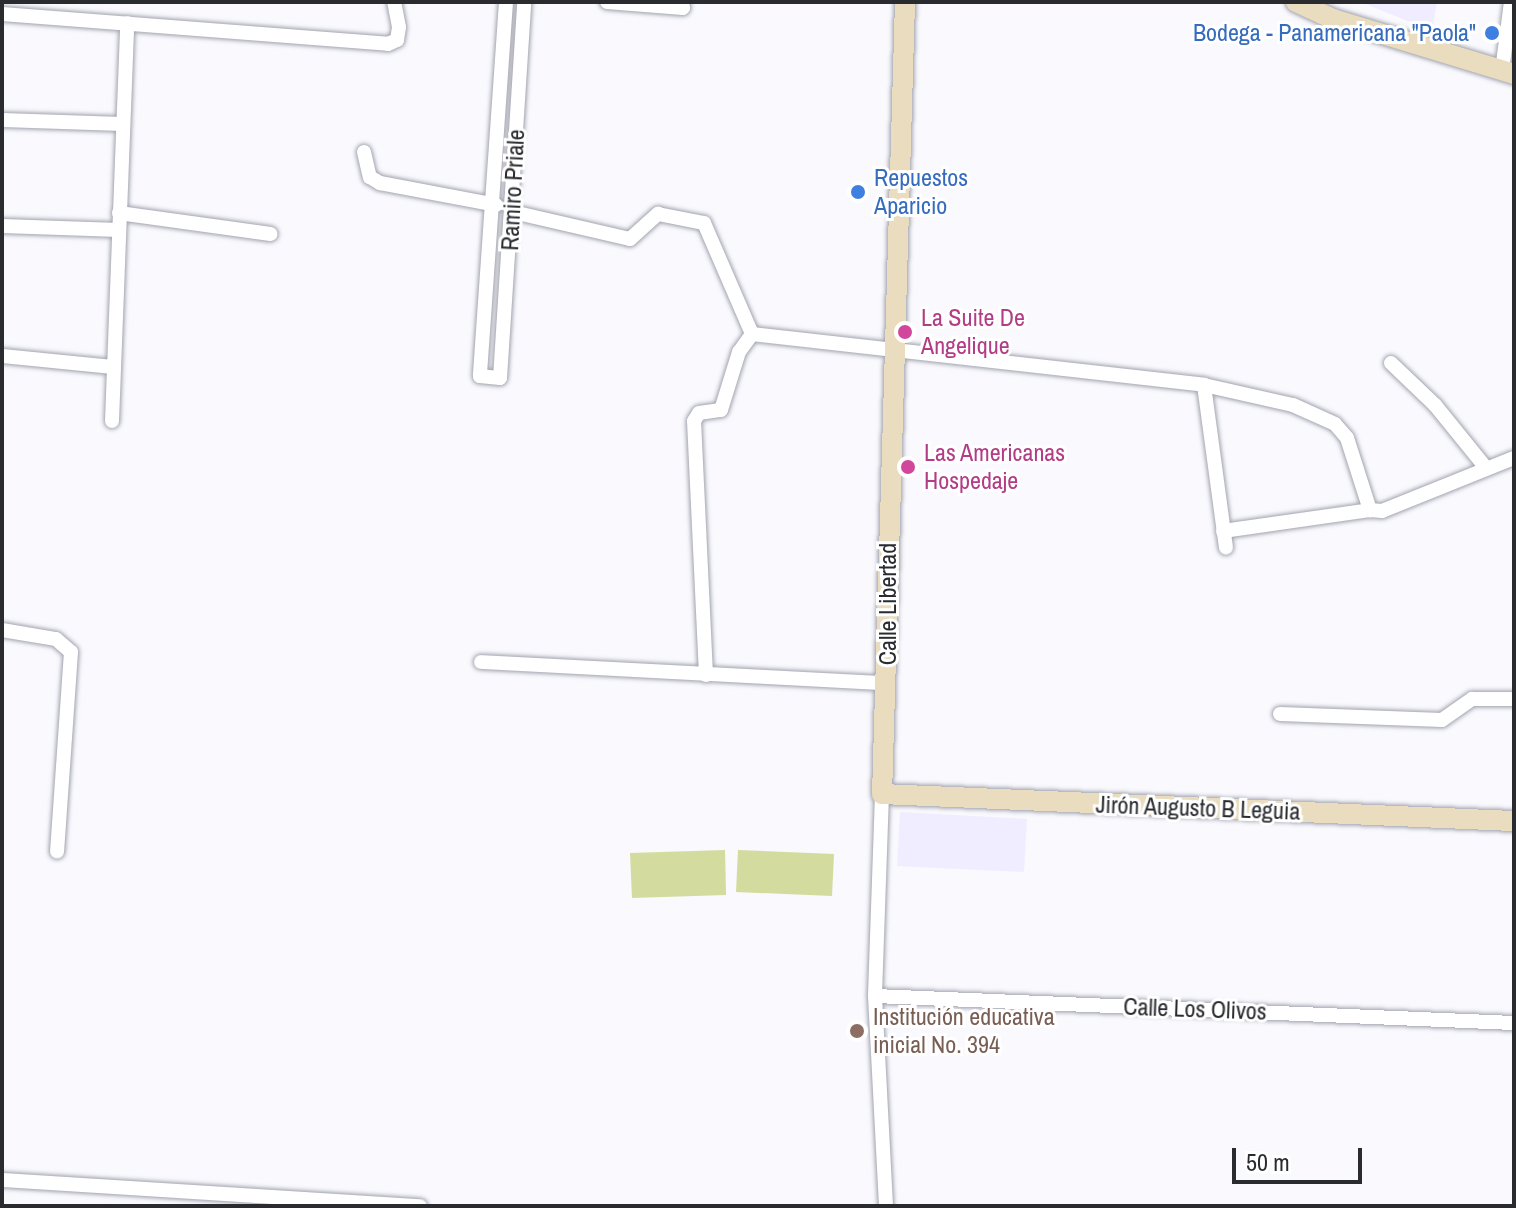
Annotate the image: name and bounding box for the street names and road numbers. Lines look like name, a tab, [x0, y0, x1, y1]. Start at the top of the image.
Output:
street label: Ramiro Priale	[495, 129, 531, 251]
street label: Calle Libertad	[874, 543, 902, 665]
street label: Jirón Augusto B Leguia	[1095, 790, 1301, 826]
street label: Calle Los Olivos	[1123, 992, 1267, 1026]

